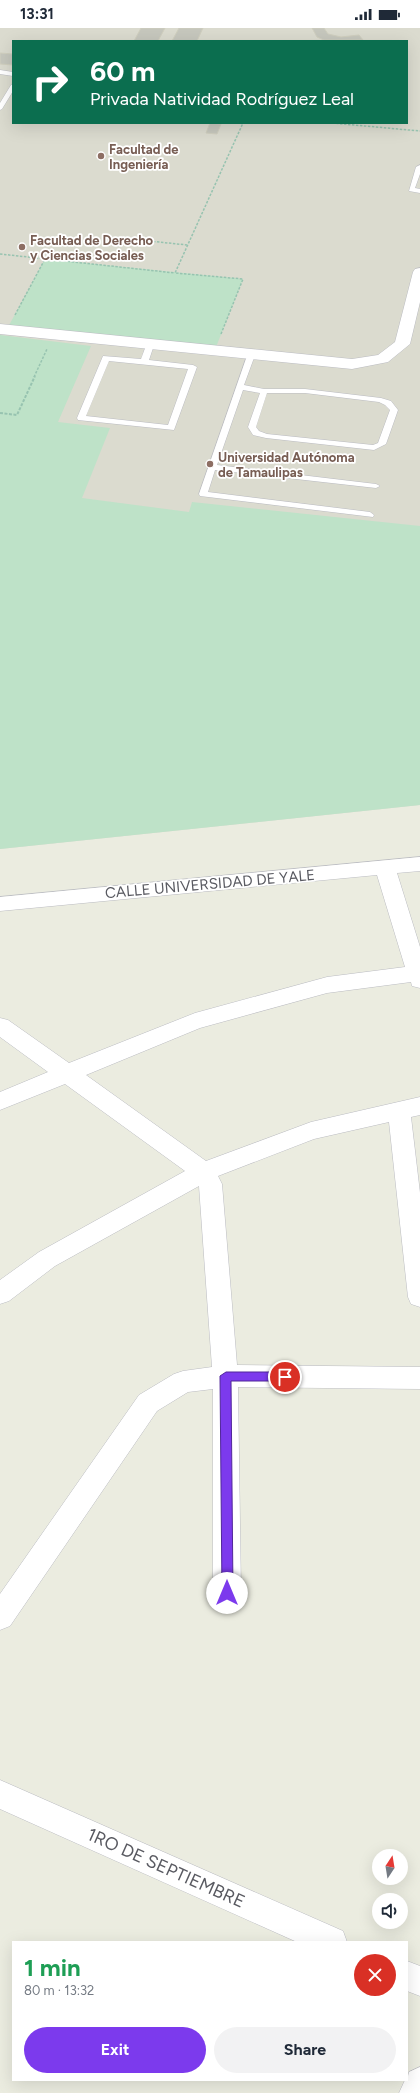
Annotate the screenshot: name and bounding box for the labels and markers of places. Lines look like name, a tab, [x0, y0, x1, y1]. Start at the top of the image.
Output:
place label: Facultad de Ingeniería	[109, 142, 179, 172]
marker: Facultad de Ingeniería	[96, 151, 106, 161]
place label: Facultad de Derecho y Ciencias Sociales	[30, 233, 154, 263]
marker: Facultad de Derecho y Ciencias Sociales	[17, 242, 27, 252]
place label: Universidad Autónoma de Tamaulipas	[218, 450, 355, 480]
marker: Universidad Autónoma de Tamaulipas	[205, 459, 215, 469]
pin	[268, 1360, 302, 1394]

